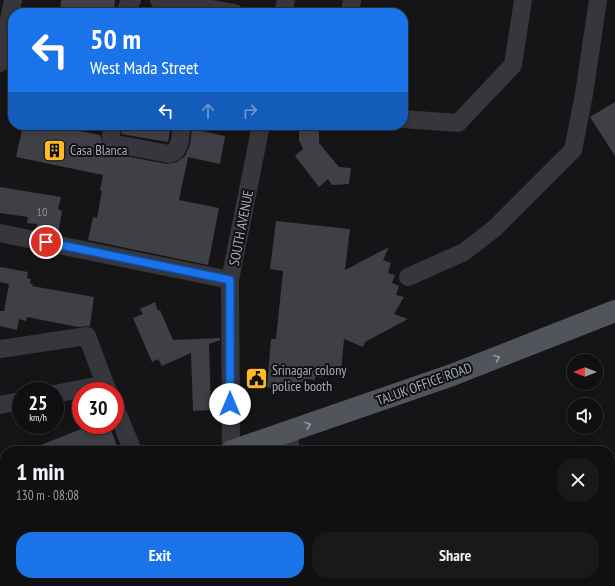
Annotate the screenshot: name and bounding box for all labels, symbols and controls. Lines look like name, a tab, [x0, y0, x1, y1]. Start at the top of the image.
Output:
text: 50 m	[90, 20, 141, 57]
icon: left	[24, 24, 76, 76]
text: West Mada Street	[90, 56, 198, 79]
icon: left	[155, 100, 177, 122]
icon: ahead	[197, 100, 219, 122]
icon: right	[239, 100, 261, 122]
building icon: Casa Blanca	[41, 137, 67, 163]
place label: Casa Blanca	[70, 141, 127, 159]
street label: SOUTH AVENUE	[225, 189, 257, 267]
house number: 10	[37, 204, 47, 219]
pin	[29, 225, 63, 259]
icon: arrive	[35, 231, 57, 253]
one-way arrow	[493, 354, 500, 362]
north arrow	[567, 354, 603, 390]
map controls	[567, 354, 603, 434]
street label: TALUK OFFICE ROAD	[374, 358, 474, 410]
place label: Srinagar colony police booth	[272, 361, 347, 395]
public building icon: Srinagar colony police booth	[243, 365, 269, 391]
speed limit sign: 30	[72, 382, 124, 434]
position arrow	[209, 383, 251, 425]
text: 25	[28, 390, 48, 416]
button: sound	[567, 398, 603, 434]
text: km/h	[29, 411, 47, 424]
one-way arrow	[304, 421, 311, 429]
text: 1 min	[16, 456, 64, 487]
button: close	[557, 459, 599, 501]
text: 130 m · 08:08	[16, 487, 79, 504]
button: Exit	[16, 532, 304, 578]
button: Share	[312, 532, 599, 578]

